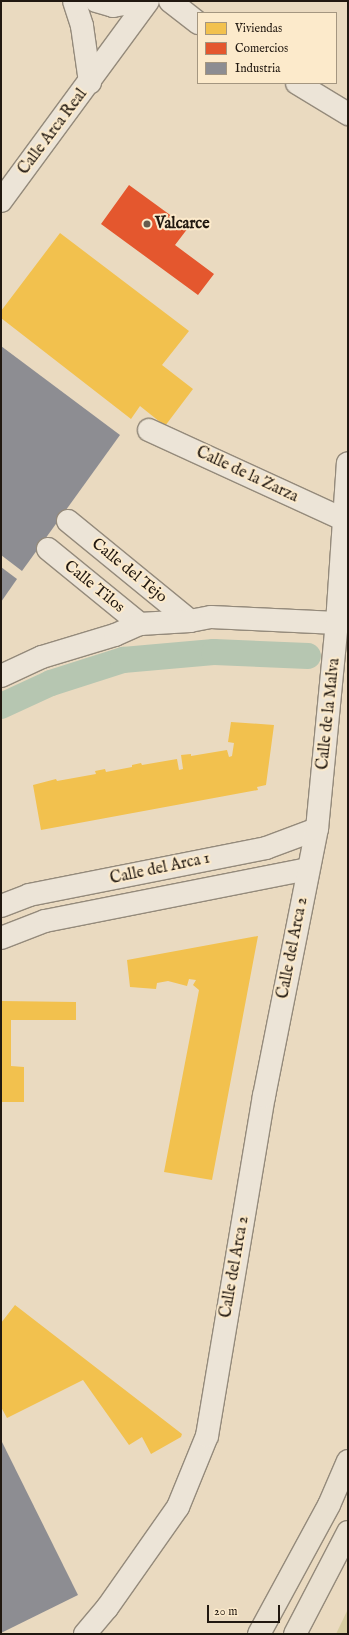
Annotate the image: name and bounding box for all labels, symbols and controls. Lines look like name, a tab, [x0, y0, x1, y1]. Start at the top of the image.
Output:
legend	[197, 12, 337, 84]
text: Viviendas	[235, 21, 282, 36]
text: Comercios	[235, 41, 288, 56]
text: Industria	[235, 61, 280, 76]
street label: Calle Arca Real	[14, 85, 92, 179]
place label: Valcarce	[155, 214, 210, 234]
marker: Valcarce	[142, 219, 152, 229]
street label: Calle de la Zarza	[193, 443, 301, 507]
street label: Calle del Tejo	[87, 535, 171, 607]
street label: Calle Tilos	[60, 557, 128, 617]
street label: Calle de la Malva	[314, 657, 344, 771]
street label: Calle del Arca 1	[108, 849, 212, 889]
street label: Calle del Arca 2	[274, 896, 312, 1000]
street label: Calle del Arca 2	[217, 1215, 253, 1319]
scale bar	[209, 1597, 282, 1623]
text: 20 m	[214, 1604, 237, 1619]

